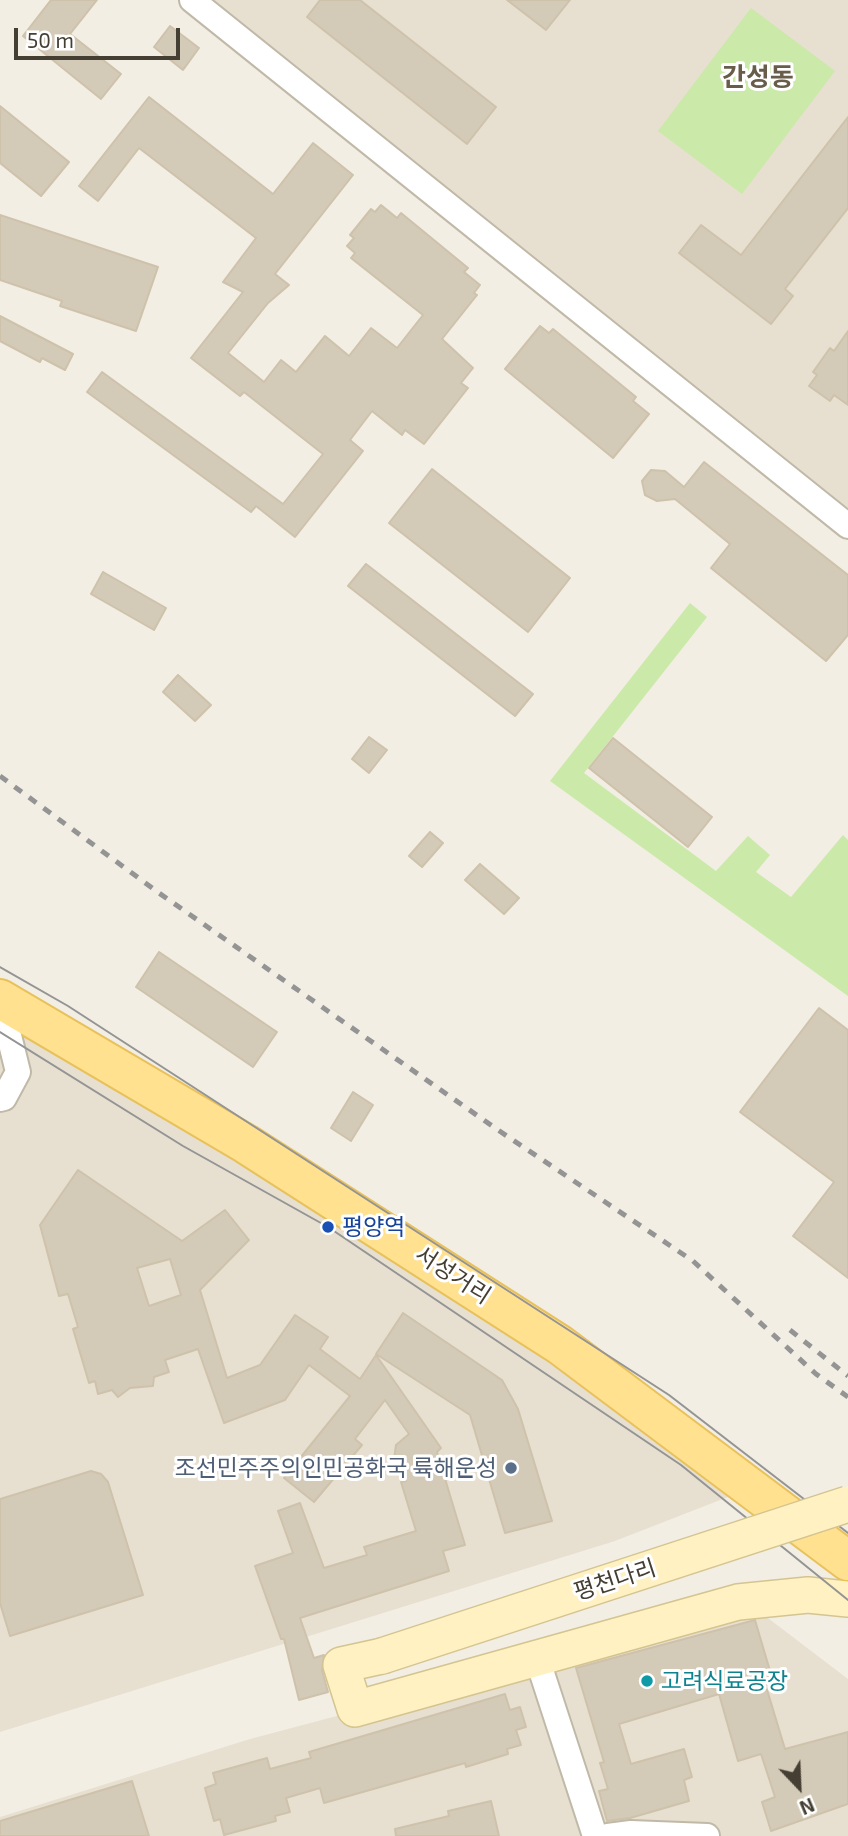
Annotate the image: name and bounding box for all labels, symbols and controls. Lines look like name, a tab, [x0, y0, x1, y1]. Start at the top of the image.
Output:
scale bar	[18, 14, 184, 58]
text: 50 m	[27, 27, 74, 52]
district label: 간성동	[722, 61, 794, 93]
place label: 평양역	[342, 1213, 405, 1241]
marker: 평양역	[320, 1219, 336, 1235]
street label: 서성거리	[410, 1240, 496, 1310]
place label: 조선민주주의인민공화국 륙해운성	[174, 1454, 497, 1482]
marker: 조선민주주의인민공화국 륙해운성	[503, 1460, 519, 1476]
street label: 평천다리	[570, 1554, 660, 1606]
place label: 고려식료공장	[661, 1667, 788, 1695]
marker: 고려식료공장	[639, 1673, 655, 1689]
north arrow	[764, 1752, 834, 1822]
text: N	[797, 1794, 818, 1820]

